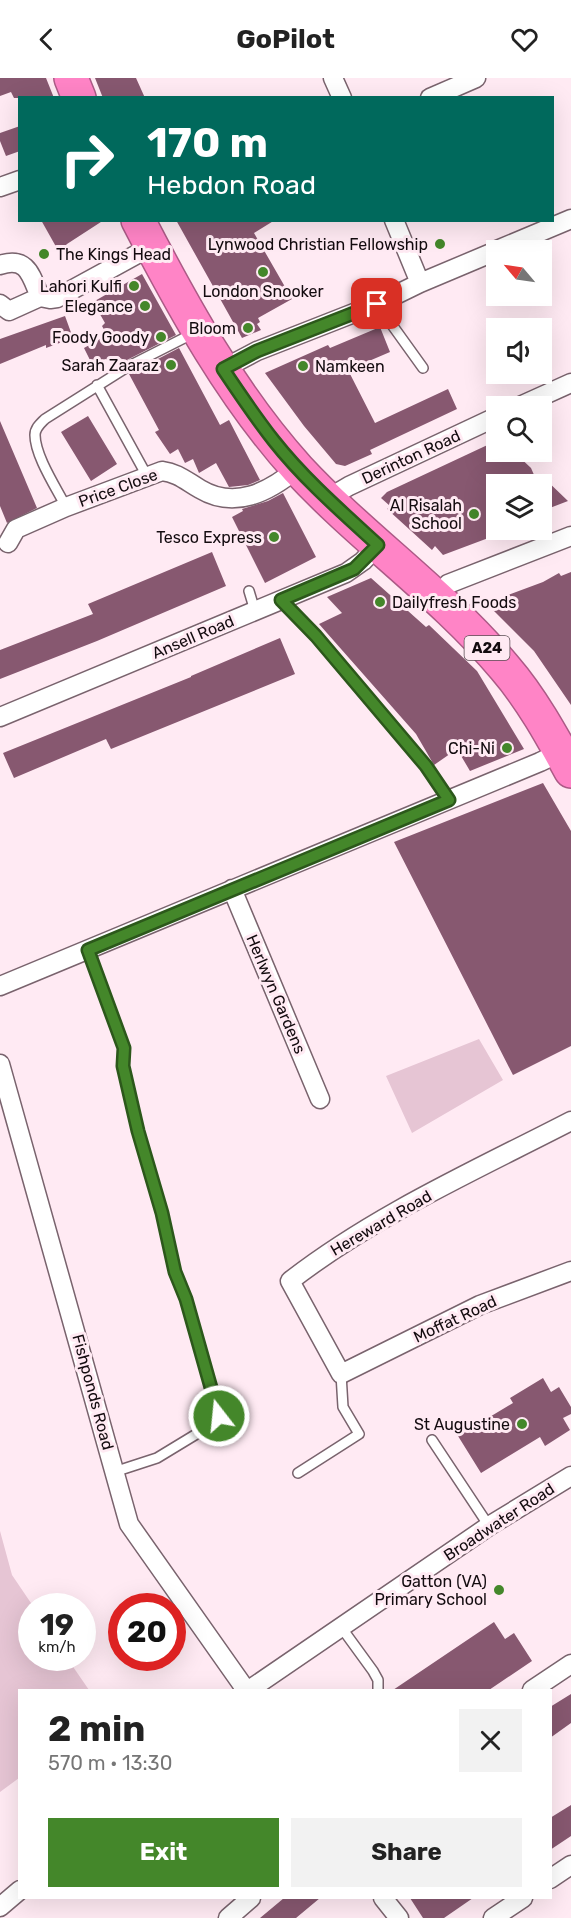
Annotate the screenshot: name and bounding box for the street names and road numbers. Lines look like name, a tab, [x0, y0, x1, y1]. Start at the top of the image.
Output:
street label: Derinton Road	[359, 426, 463, 488]
street label: Price Close	[76, 465, 160, 511]
street label: Ansell Road	[149, 611, 237, 663]
road number: A24	[464, 636, 510, 660]
street label: Herlwyn Gardens	[242, 932, 310, 1056]
street label: Hereward Road	[327, 1186, 435, 1260]
street label: Moffat Road	[410, 1291, 500, 1347]
street label: Fishponds Road	[68, 1332, 118, 1452]
street label: Broadwater Road	[440, 1479, 558, 1565]

